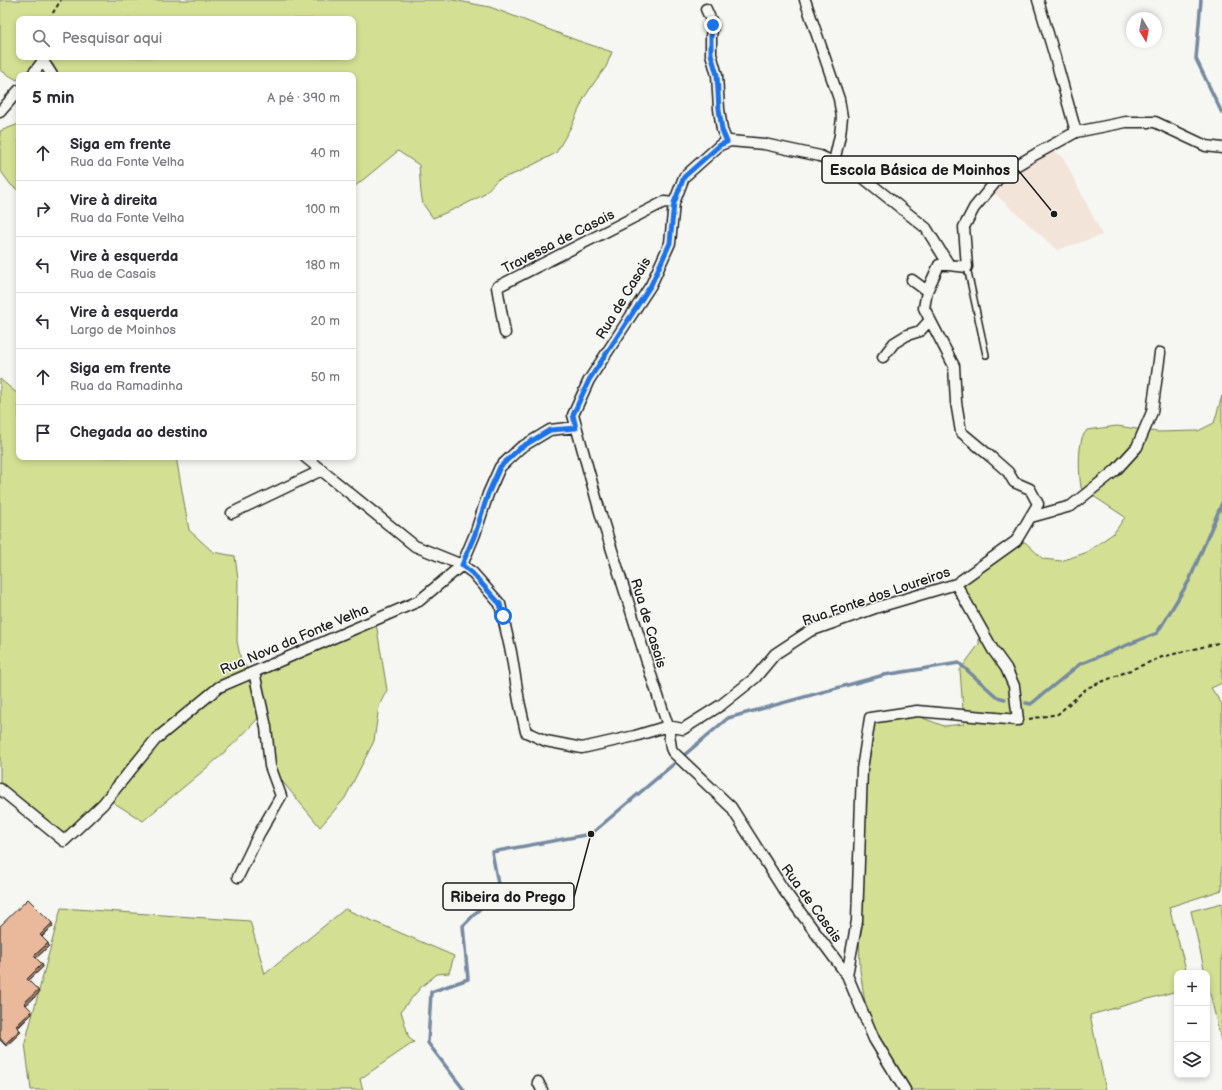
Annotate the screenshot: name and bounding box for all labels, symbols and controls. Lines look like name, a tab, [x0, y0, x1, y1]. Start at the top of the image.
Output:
north arrow	[1126, 12, 1162, 48]
search box	[16, 16, 356, 60]
route end	[704, 16, 722, 34]
icon: search	[30, 27, 52, 49]
text: Pesquisar aqui	[62, 29, 162, 48]
text: 5 min	[32, 88, 75, 108]
text: A pé · 390 m	[267, 90, 340, 106]
text: Siga em frente	[70, 135, 171, 154]
icon: ahead	[32, 142, 54, 164]
text: 40 m	[310, 145, 340, 161]
text: Rua da Fonte Velha	[70, 154, 184, 170]
callout: Escola Básica de Moinhos	[822, 156, 1018, 183]
text: Escola Básica de Moinhos	[830, 161, 1010, 180]
text: Vire à direita	[70, 191, 157, 210]
icon: right	[32, 198, 54, 220]
text: 100 m	[305, 201, 340, 217]
street label: Travessa de Casais	[499, 206, 617, 277]
text: Rua da Fonte Velha	[70, 210, 184, 226]
text: Vire à esquerda	[70, 247, 178, 266]
icon: left	[32, 254, 54, 276]
street label: Rua de Casais	[592, 254, 655, 342]
text: 180 m	[305, 257, 340, 273]
text: Rua de Casais	[70, 266, 156, 282]
text: Vire à esquerda	[70, 303, 178, 322]
icon: left	[32, 310, 54, 332]
text: 20 m	[310, 313, 340, 329]
text: Largo de Moinhos	[70, 322, 176, 338]
text: Siga em frente	[70, 359, 171, 378]
icon: ahead	[32, 366, 54, 388]
text: 50 m	[311, 369, 340, 385]
text: Rua da Ramadinha	[70, 378, 183, 394]
icon: arrive	[32, 422, 54, 444]
text: Chegada ao destino	[70, 423, 208, 442]
street label: Rua Fonte dos Loureiros	[800, 563, 952, 630]
street label: Rua de Casais	[627, 576, 670, 670]
street label: Rua Nova da Fonte Velha	[217, 600, 371, 679]
route start	[494, 607, 512, 625]
street label: Rua de Casais	[778, 861, 846, 946]
callout: Ribeira do Prego	[443, 883, 574, 910]
text: Ribeira do Prego	[450, 888, 566, 907]
map controls	[1174, 970, 1210, 1078]
button: +	[1174, 970, 1210, 1006]
button: −	[1174, 1006, 1210, 1042]
button: layers	[1174, 1042, 1210, 1078]

